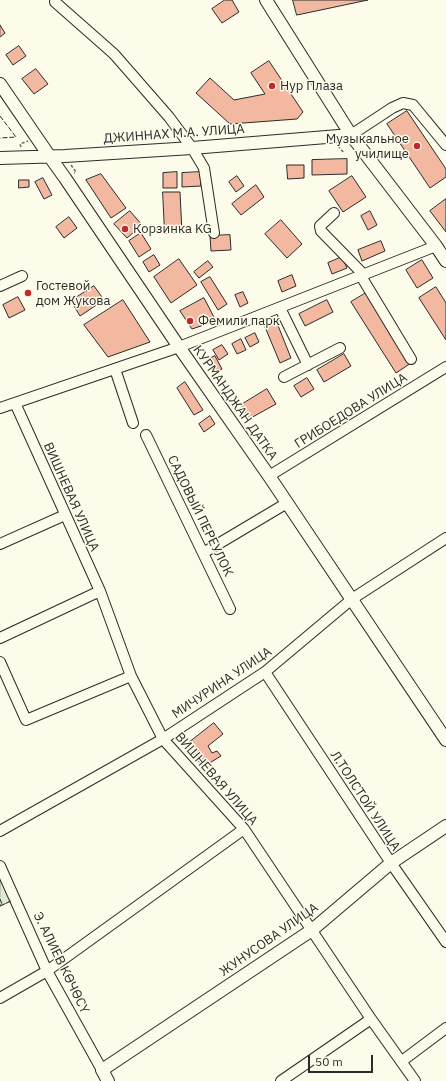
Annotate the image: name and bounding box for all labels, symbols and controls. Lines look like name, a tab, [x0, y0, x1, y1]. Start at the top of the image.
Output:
place label: Нур Плаза	[280, 78, 343, 94]
marker: Нур Плаза	[267, 81, 277, 91]
street label: ДЖИННАХ М.А. УЛИЦА	[103, 121, 245, 147]
place label: Музыкальное училище	[326, 131, 409, 162]
marker: Музыкальное училище	[412, 141, 422, 151]
place label: Корзинка KG	[133, 221, 212, 237]
marker: Корзинка KG	[120, 224, 130, 234]
place label: Гостевой дом Жукова	[36, 278, 110, 309]
marker: Гостевой дом Жукова	[23, 288, 33, 298]
place label: Фемили парк	[198, 313, 280, 329]
marker: Фемили парк	[185, 316, 195, 326]
street label: КУРМАНДЖАН ДАТКА	[190, 343, 280, 463]
street label: ГРИБОЕДОВА УЛИЦА	[292, 370, 410, 452]
street label: ВИШНЕВАЯ УЛИЦА	[40, 440, 102, 554]
street label: САДОВЫЙ ПЕРЕУЛОК	[164, 453, 236, 579]
street label: МИЧУРИНА УЛИЦА	[169, 644, 275, 722]
street label: ВИШНЕВАЯ УЛИЦА	[171, 729, 261, 829]
street label: Л.ТОЛСТОЙ УЛИЦА	[327, 748, 403, 854]
street label: ЖУНУСОВА УЛИЦА	[217, 900, 321, 980]
street label: Э. АЛИЕВ КӨЧӨСҮ	[30, 910, 92, 1016]
scale bar	[310, 1047, 375, 1073]
text: 50 m	[315, 1054, 343, 1069]

